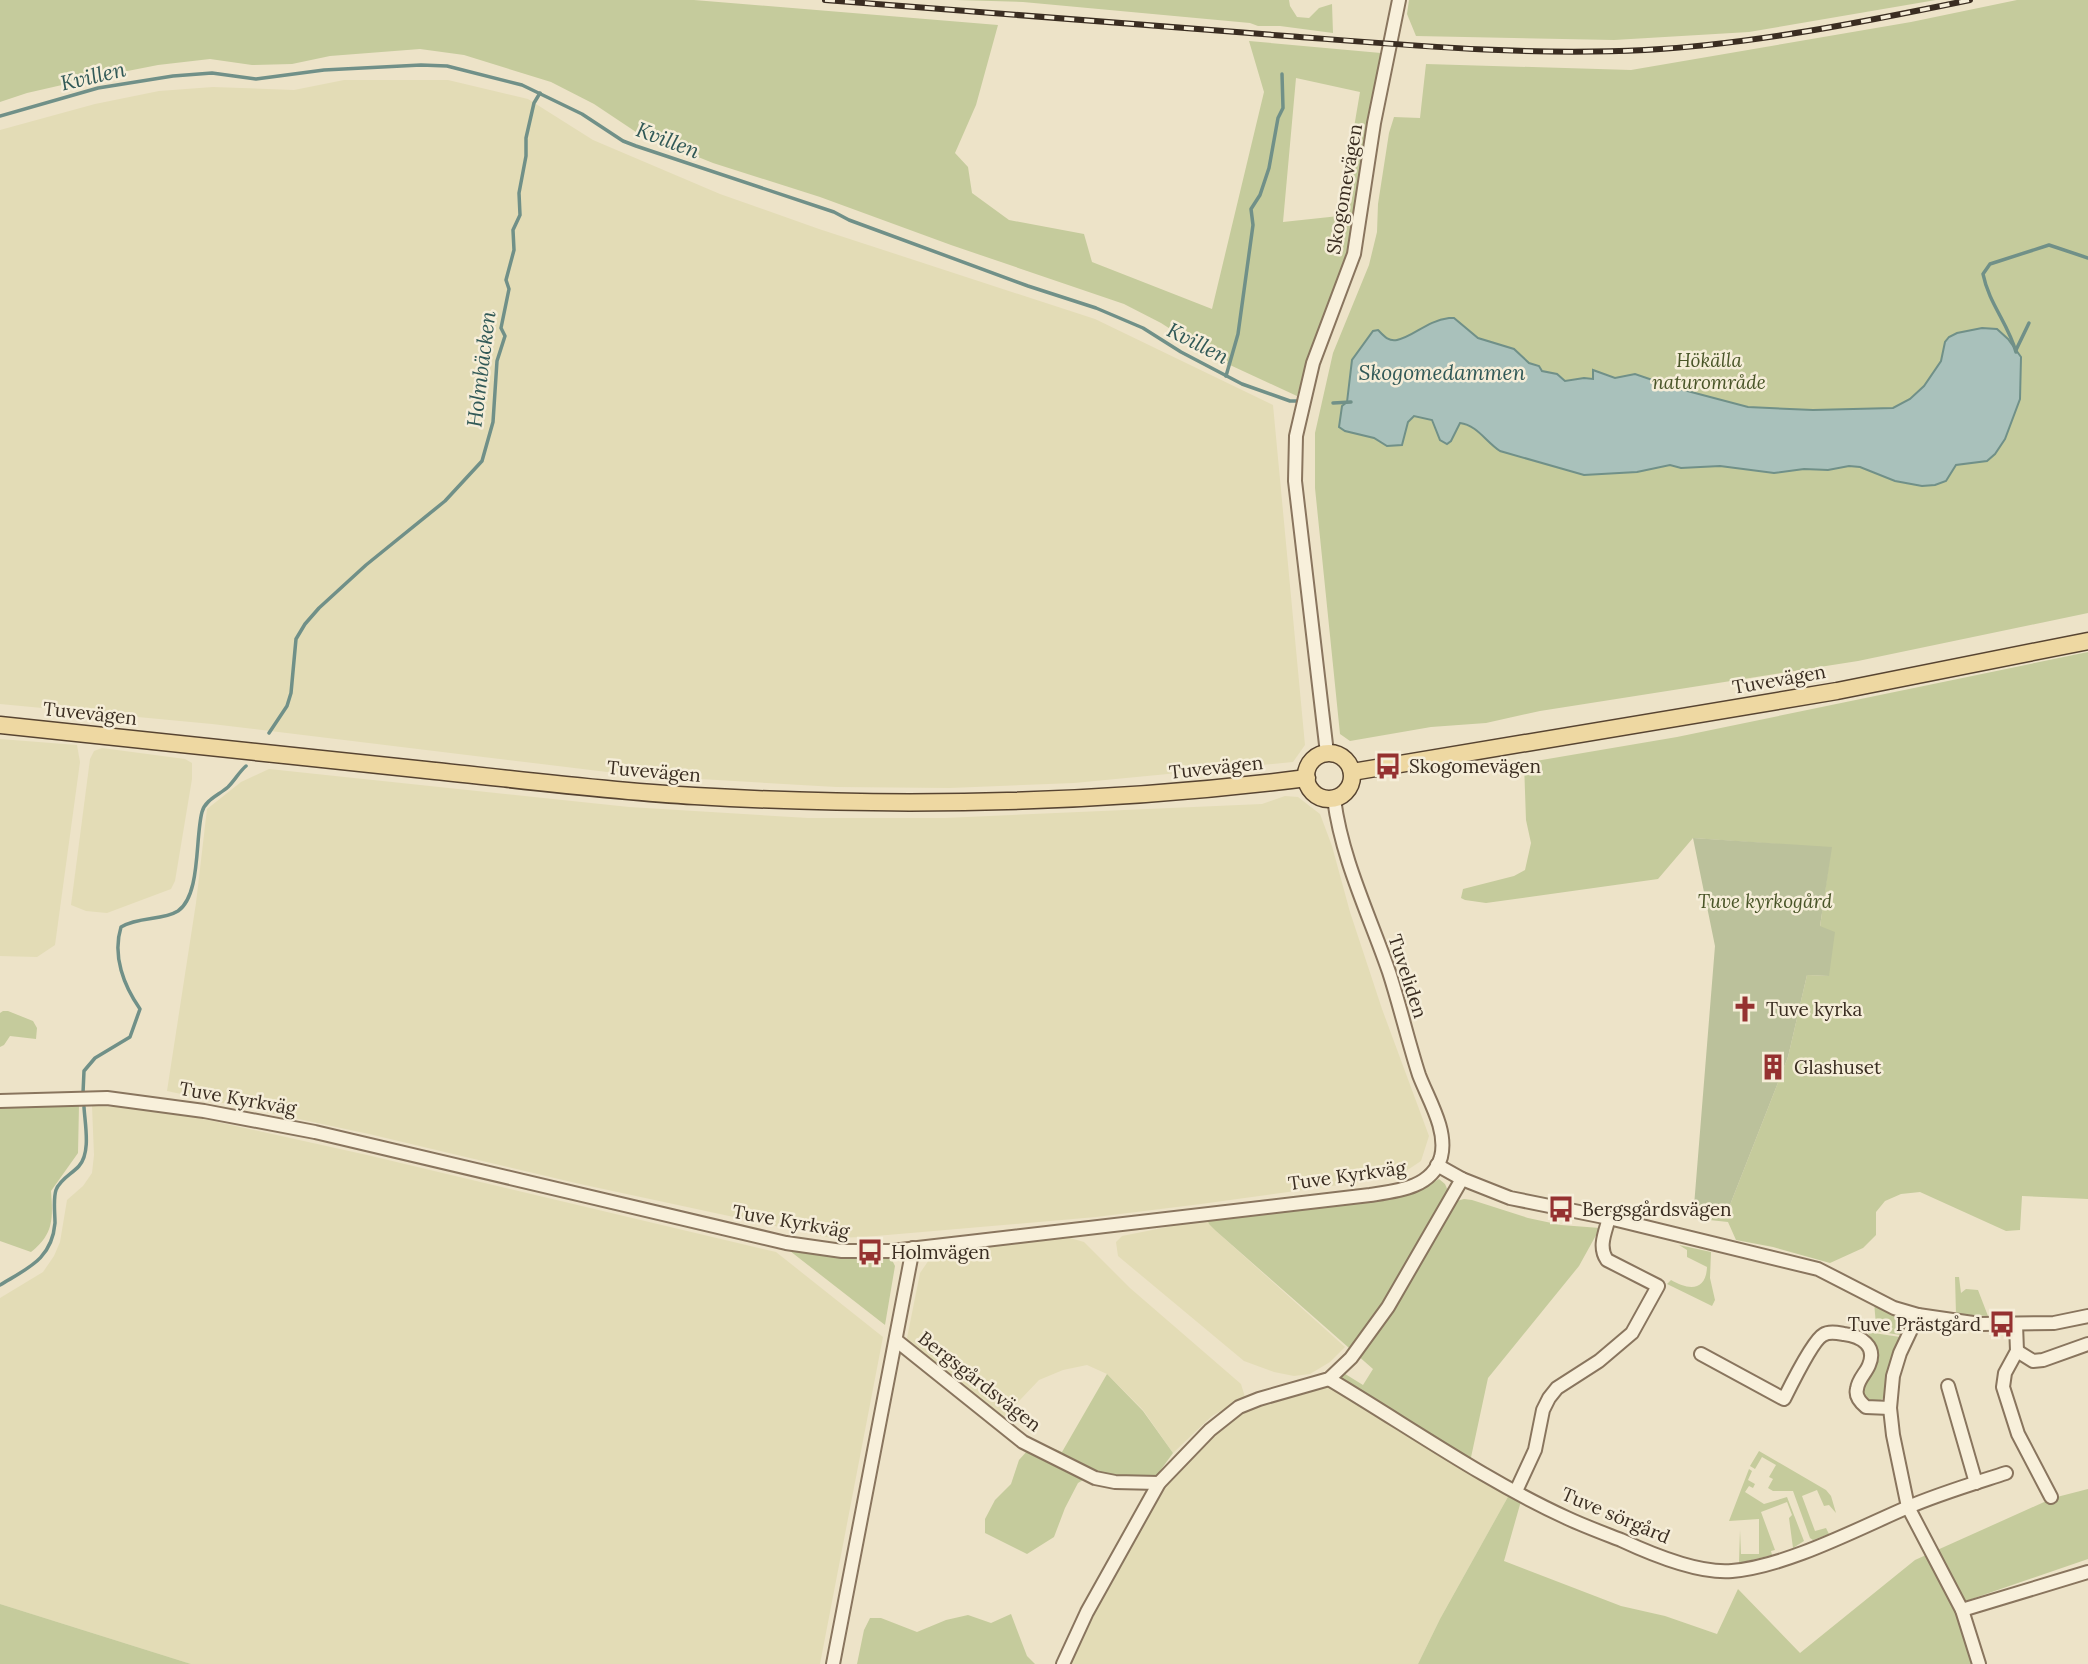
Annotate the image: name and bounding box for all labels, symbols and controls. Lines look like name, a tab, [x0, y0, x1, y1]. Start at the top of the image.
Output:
water label: Kvillen	[58, 55, 128, 97]
water label: Kvillen	[632, 116, 704, 164]
street label: Skogomevägen	[1321, 122, 1367, 256]
water label: Holmbäcken	[460, 309, 502, 429]
water label: Kvillen	[1162, 316, 1234, 370]
park label: Hökälla naturområde	[1652, 348, 1766, 394]
water label: Skogomedammen	[1359, 359, 1525, 386]
street label: Tuvevägen	[1730, 659, 1828, 699]
street label: Tuvevägen	[42, 696, 138, 730]
street label: Tuvevägen	[1168, 750, 1264, 784]
bus stop icon: Skogomevägen	[1373, 751, 1403, 781]
place label: Skogomevägen	[1409, 754, 1541, 778]
street label: Tuvevägen	[606, 755, 702, 787]
park label: Tuve kyrkogård	[1698, 889, 1833, 913]
street label: Tuveliden	[1383, 931, 1433, 1021]
church icon: Tuve kyrka	[1730, 994, 1760, 1024]
place label: Tuve kyrka	[1766, 997, 1863, 1021]
building icon: Glashuset	[1758, 1052, 1788, 1082]
place label: Glashuset	[1794, 1055, 1882, 1079]
street label: Tuve Kyrkväg	[178, 1076, 299, 1120]
street label: Tuve Kyrkväg	[1287, 1155, 1408, 1195]
bus stop icon: Bergsgårdsvägen	[1546, 1194, 1576, 1224]
place label: Bergsgårdsvägen	[1582, 1197, 1732, 1221]
street label: Tuve Kyrkväg	[731, 1199, 852, 1243]
bus stop icon: Holmvägen	[855, 1237, 885, 1267]
place label: Holmvägen	[891, 1240, 990, 1264]
bus stop icon: Tuve Prästgård	[1987, 1309, 2017, 1339]
place label: Tuve Prästgård	[1848, 1312, 1981, 1336]
street label: Bergsgårdsvägen	[914, 1325, 1046, 1437]
street label: Tuve sörgård	[1558, 1481, 1674, 1549]

